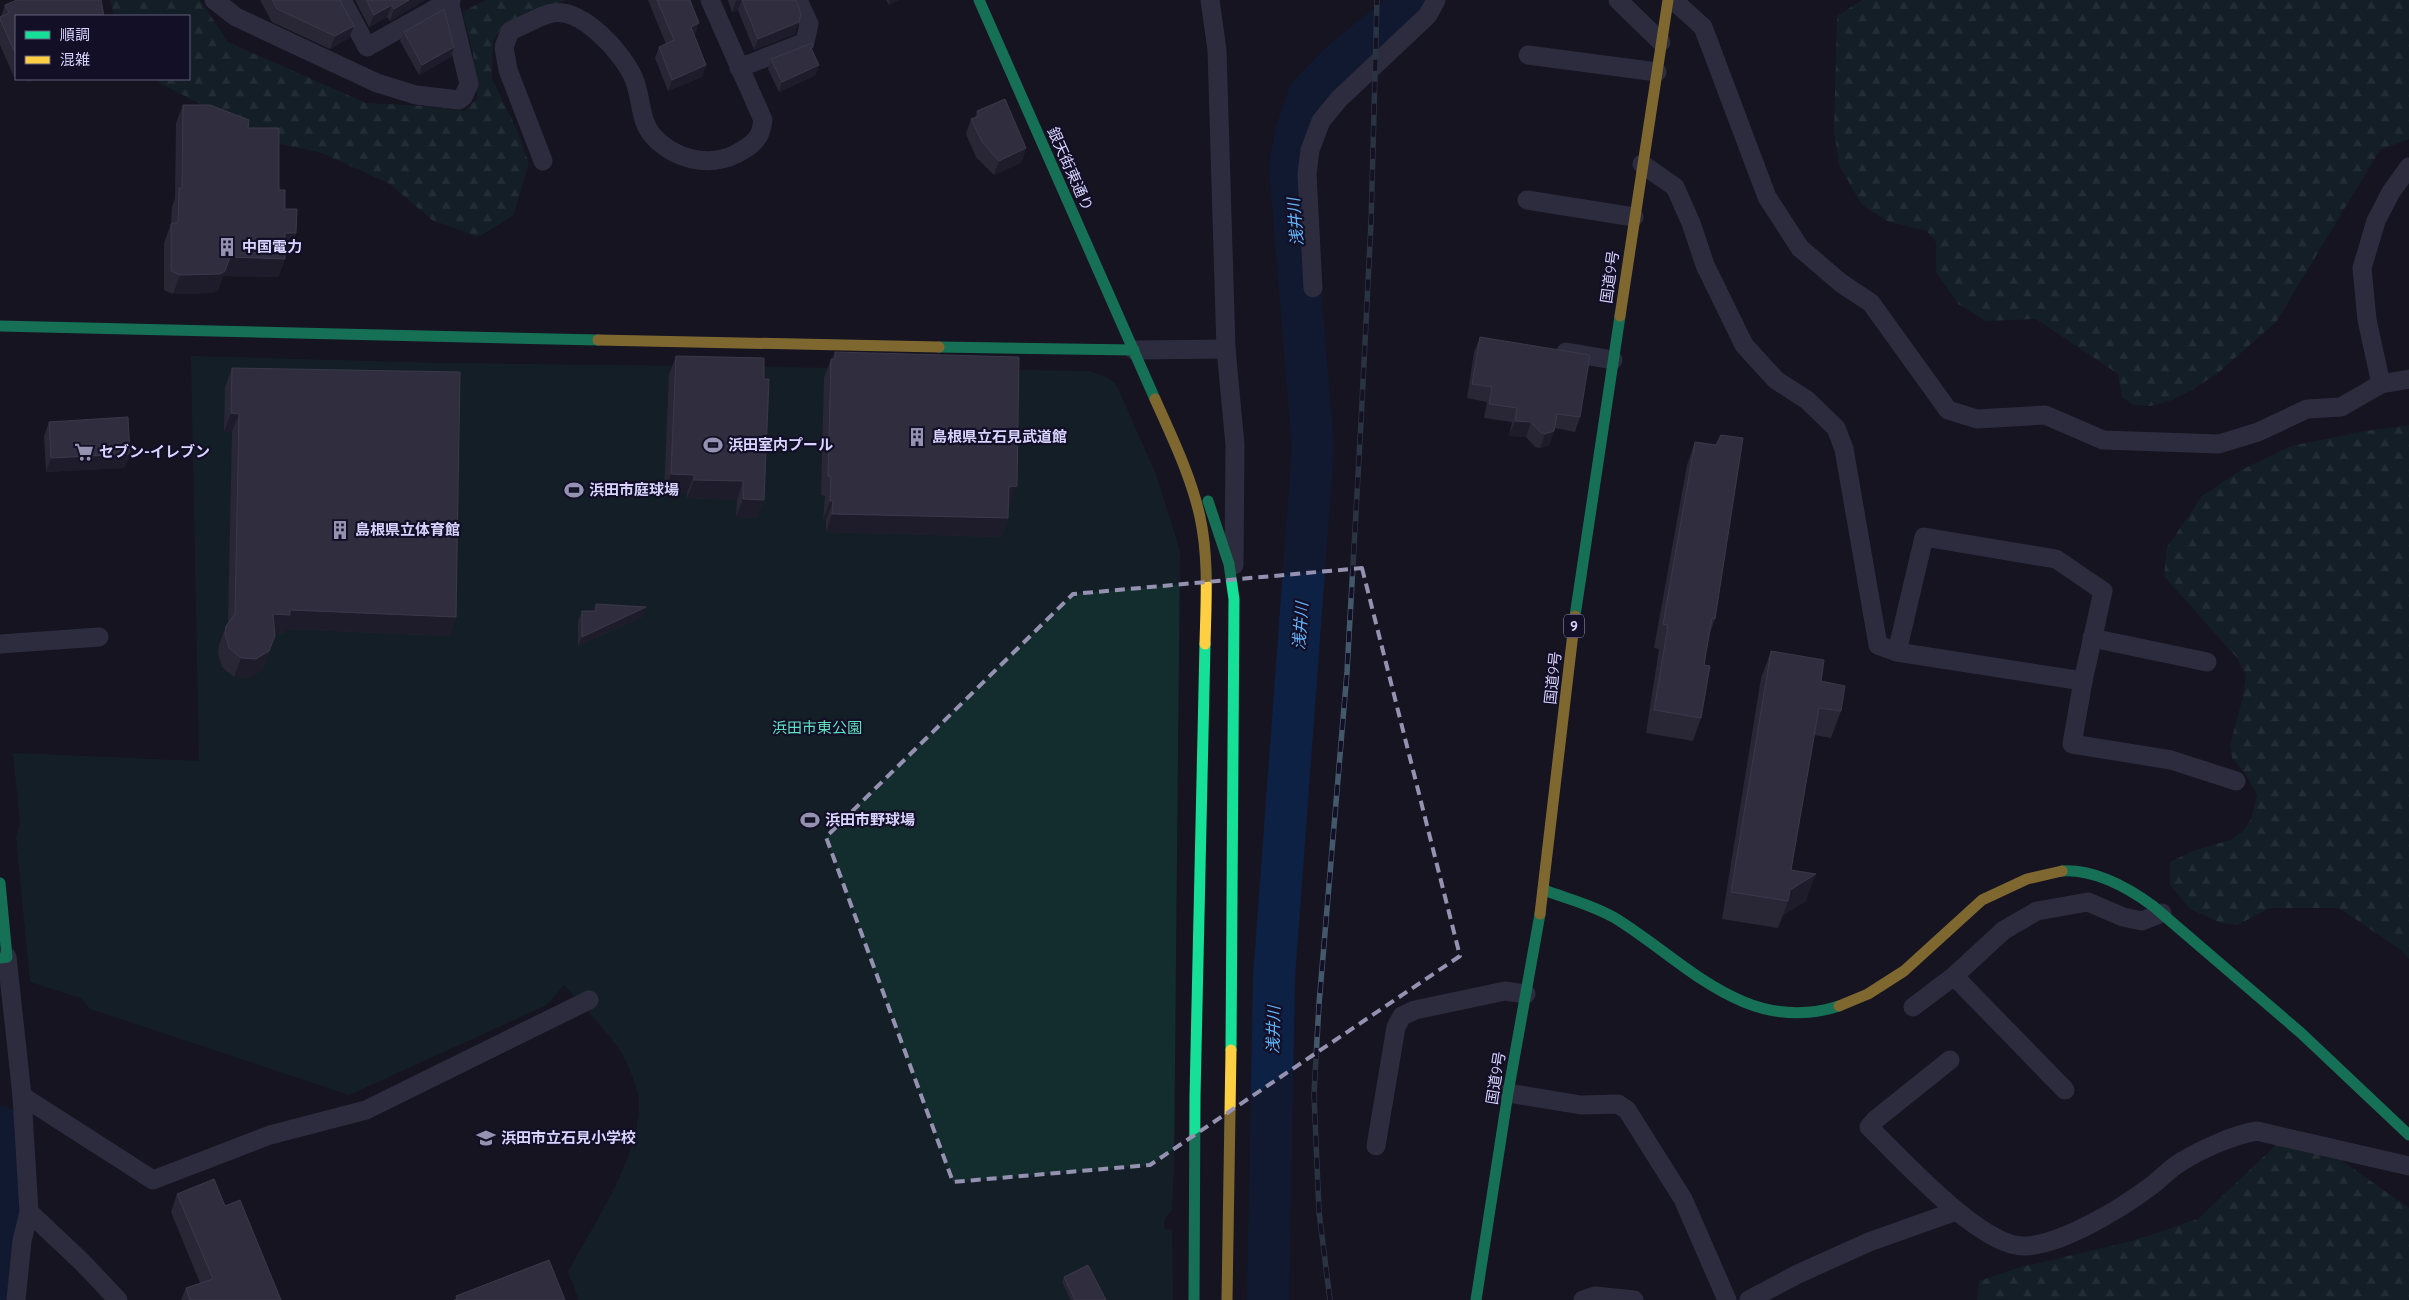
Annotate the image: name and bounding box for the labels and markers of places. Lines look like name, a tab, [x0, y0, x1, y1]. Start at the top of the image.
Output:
building icon: 中国電力	[216, 236, 238, 258]
place label: 中国電力	[242, 237, 302, 256]
building icon: 島根県立石見武道館	[906, 426, 928, 448]
place label: 島根県立石見武道館	[932, 427, 1067, 446]
sports icon: 浜田室内プール	[702, 434, 724, 456]
place label: 浜田室内プール	[728, 435, 833, 454]
supermarket icon: セブン-イレブン	[73, 441, 95, 463]
place label: セブン-イレブン	[99, 442, 210, 461]
sports icon: 浜田市庭球場	[563, 479, 585, 501]
place label: 浜田市庭球場	[589, 480, 679, 499]
building icon: 島根県立体育館	[329, 519, 351, 541]
place label: 島根県立体育館	[355, 520, 460, 539]
sports icon: 浜田市野球場	[799, 809, 821, 831]
place label: 浜田市野球場	[825, 810, 915, 829]
school or university icon: 浜田市立石見小学校	[475, 1127, 497, 1149]
place label: 浜田市立石見小学校	[501, 1128, 636, 1147]

